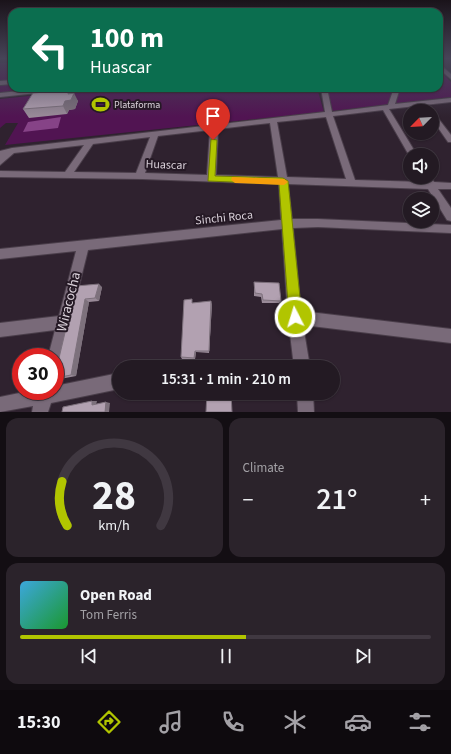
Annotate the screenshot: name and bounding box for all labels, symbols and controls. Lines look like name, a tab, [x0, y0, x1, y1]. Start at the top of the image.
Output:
text: 100 m	[90, 18, 164, 58]
icon: left	[24, 24, 76, 76]
text: Huascar	[90, 55, 152, 80]
sports icon: Plataforma	[91, 95, 111, 115]
place label: Plataforma	[114, 98, 160, 112]
pin	[196, 99, 230, 140]
north arrow	[403, 104, 439, 140]
map controls	[403, 104, 439, 228]
icon: arrive	[202, 105, 224, 127]
button: sound	[403, 148, 439, 184]
street label: Huascar	[145, 156, 188, 174]
button: layers	[403, 192, 439, 228]
street label: Sinchi Roca	[194, 207, 254, 229]
street label: Wiracocha	[52, 270, 86, 334]
position arrow	[274, 296, 316, 338]
speed limit sign: 30	[12, 348, 64, 400]
text: 15:31 · 1 min · 210 m	[161, 369, 291, 390]
text: Climate	[243, 459, 284, 477]
text: 28	[92, 465, 136, 525]
text: 21°	[316, 478, 357, 521]
text: −	[243, 484, 253, 516]
text: +	[420, 484, 431, 516]
text: km/h	[98, 514, 130, 535]
text: Open Road	[80, 585, 152, 606]
text: Tom Ferris	[80, 606, 137, 624]
icon: previous	[78, 645, 100, 667]
icon: pause	[215, 645, 237, 667]
icon: next	[352, 645, 374, 667]
icon: directions	[95, 708, 123, 736]
icon: music	[157, 708, 185, 736]
icon: phone	[219, 708, 247, 736]
icon: climate	[281, 708, 309, 736]
icon: car	[344, 708, 372, 736]
icon: filters	[406, 708, 434, 736]
text: 15:30	[17, 710, 61, 735]

